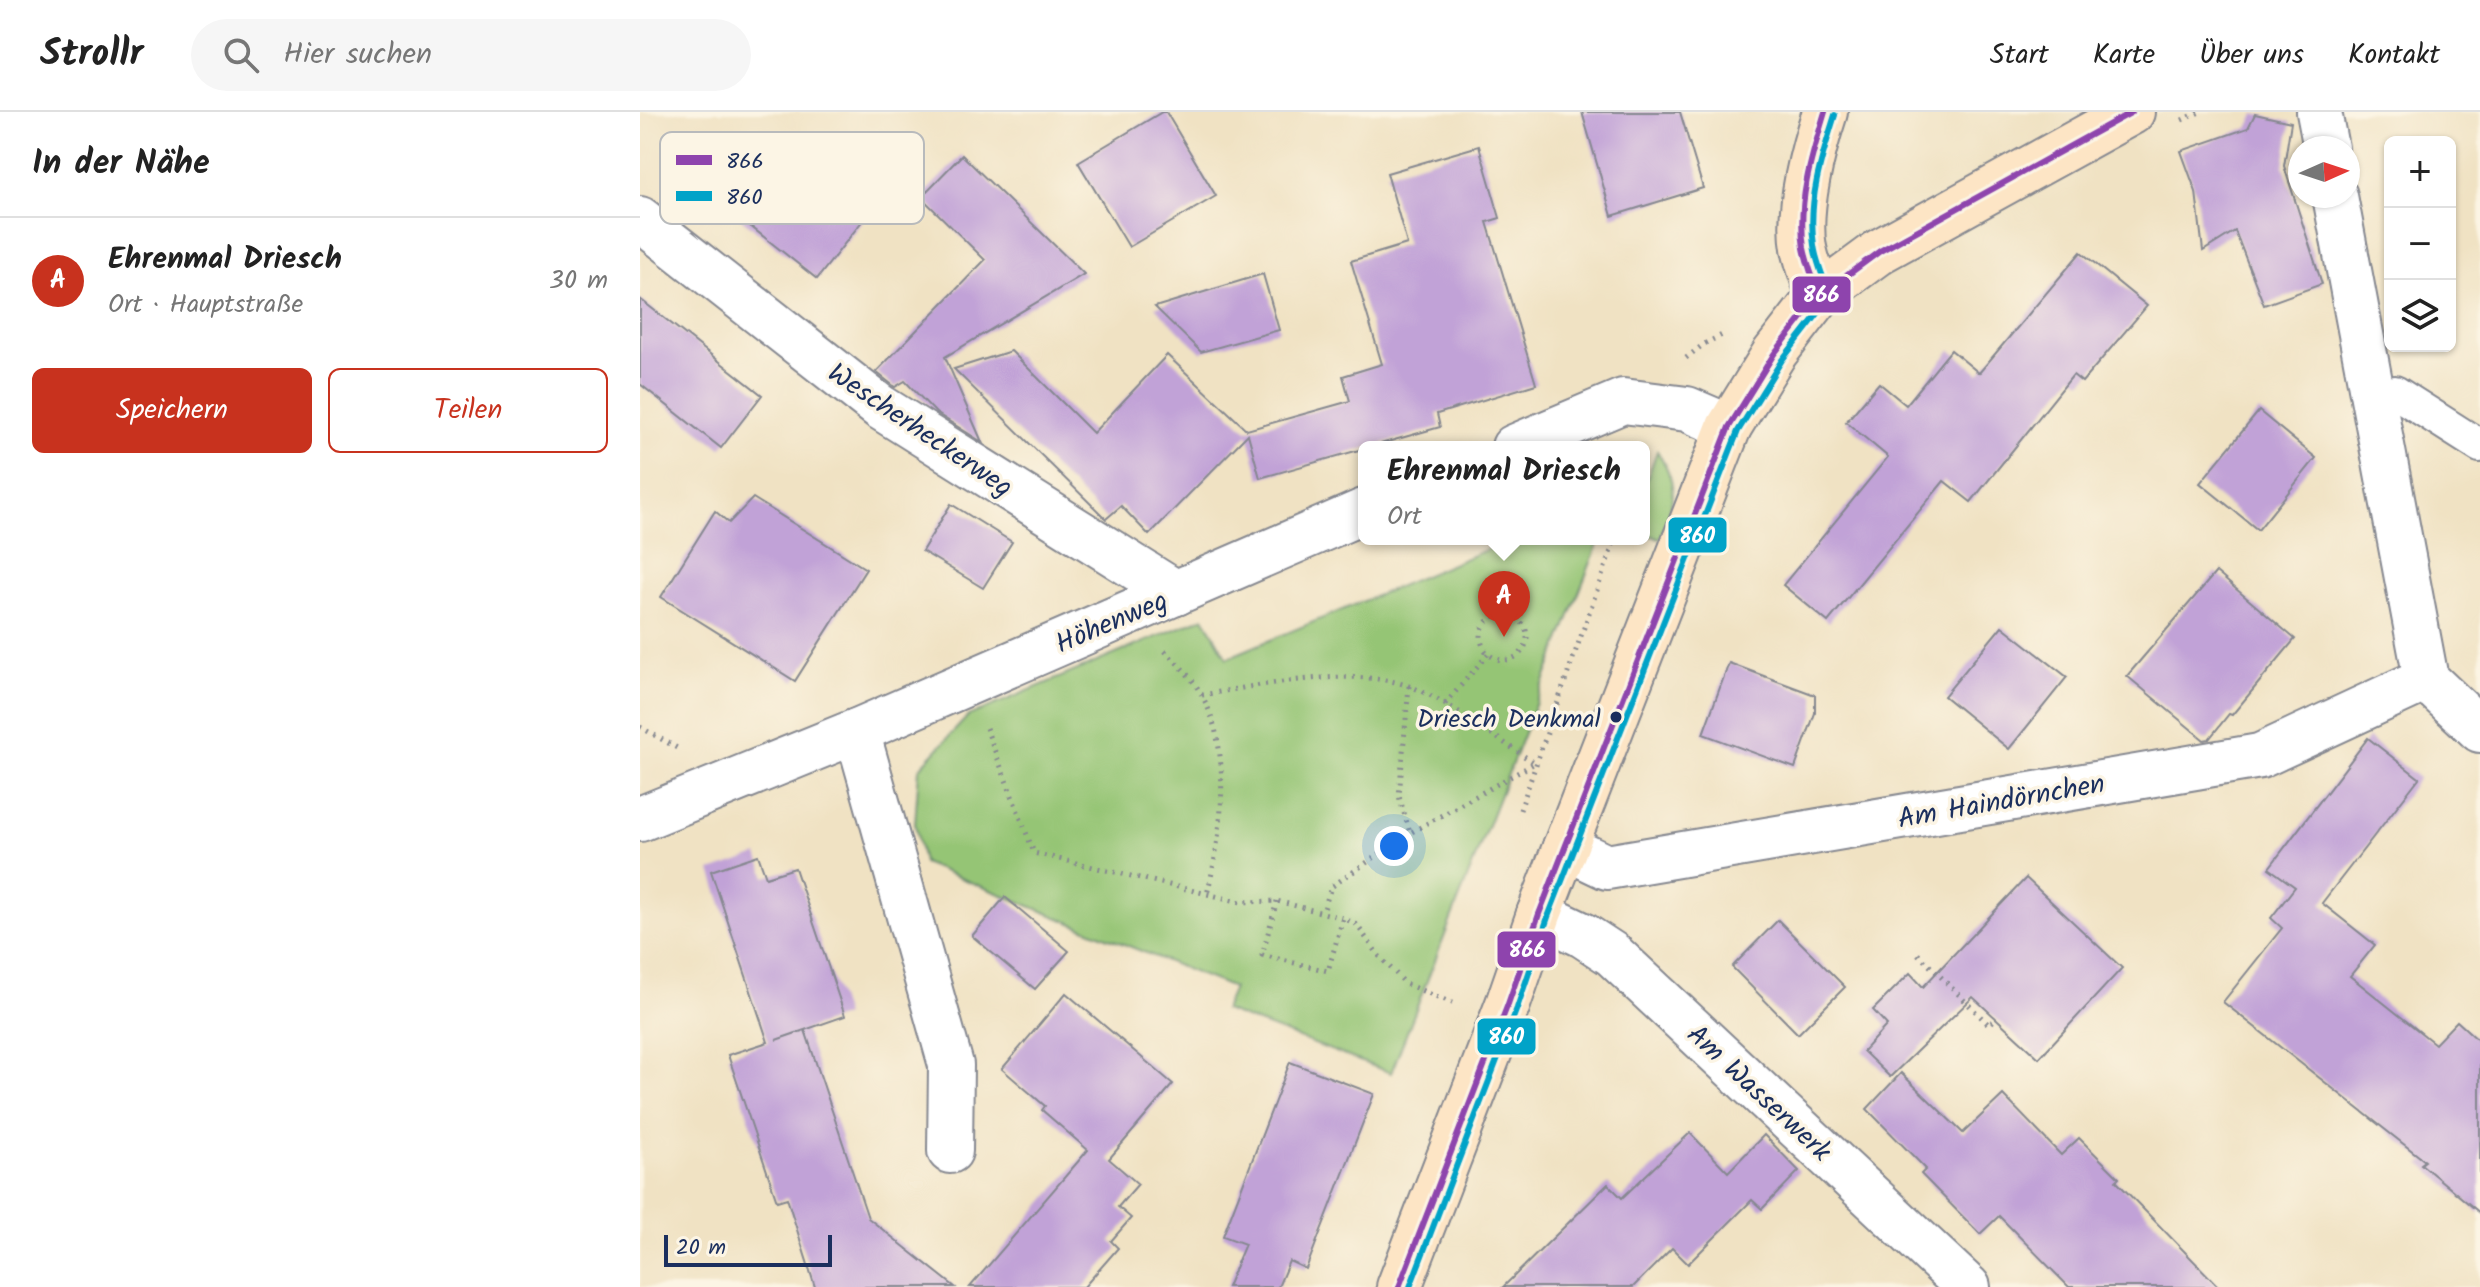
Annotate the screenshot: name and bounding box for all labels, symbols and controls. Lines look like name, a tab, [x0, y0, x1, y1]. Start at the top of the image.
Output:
search box	[191, 19, 751, 91]
text: Strollr	[40, 25, 143, 85]
text: Hier suchen	[283, 31, 432, 79]
icon: search	[219, 33, 263, 77]
text: Start	[1990, 33, 2049, 78]
text: Karte	[2093, 33, 2155, 78]
text: Über uns	[2199, 33, 2304, 78]
text: Kontakt	[2348, 33, 2440, 78]
legend	[660, 132, 924, 224]
north arrow	[2288, 136, 2360, 208]
map controls	[2384, 136, 2456, 352]
button: +	[2384, 136, 2456, 208]
text: In der Nähe	[32, 137, 210, 191]
text: 866	[726, 145, 764, 180]
text: 860	[726, 181, 762, 216]
button: −	[2384, 208, 2456, 280]
text: Ehrenmal Driesch	[108, 236, 342, 284]
text: A	[50, 260, 66, 302]
text: 30 m	[549, 260, 608, 302]
line badge: 866	[1791, 275, 1852, 314]
text: 866	[1803, 279, 1839, 314]
button: layers	[2384, 280, 2456, 352]
text: Ort · Hauptstraße	[108, 284, 303, 326]
street label: Wescherheckerweg	[818, 352, 1022, 510]
button: Speichern	[32, 368, 312, 453]
button: Teilen	[328, 368, 608, 453]
popup	[1358, 441, 1650, 545]
text: Ehrenmal Driesch	[1387, 448, 1621, 496]
text: Ort	[1387, 496, 1422, 538]
line badge: 860	[1667, 516, 1728, 554]
text: 860	[1679, 520, 1716, 555]
pin: A	[1478, 571, 1530, 637]
street label: Höhenweg	[1049, 579, 1175, 667]
place label: Driesch Denkmal	[1417, 699, 1601, 741]
marker: Driesch Denkmal	[1608, 709, 1624, 725]
street label: Am Haindörnchen	[1894, 762, 2109, 843]
your location	[1374, 826, 1414, 866]
line badge: 866	[1496, 930, 1557, 969]
text: 866	[1509, 934, 1545, 969]
street label: Am Wasserwerk	[1675, 1014, 1842, 1174]
line badge: 860	[1476, 1017, 1537, 1056]
text: 860	[1488, 1021, 1525, 1056]
scale bar	[664, 1231, 832, 1267]
text: 20 m	[676, 1231, 726, 1266]

